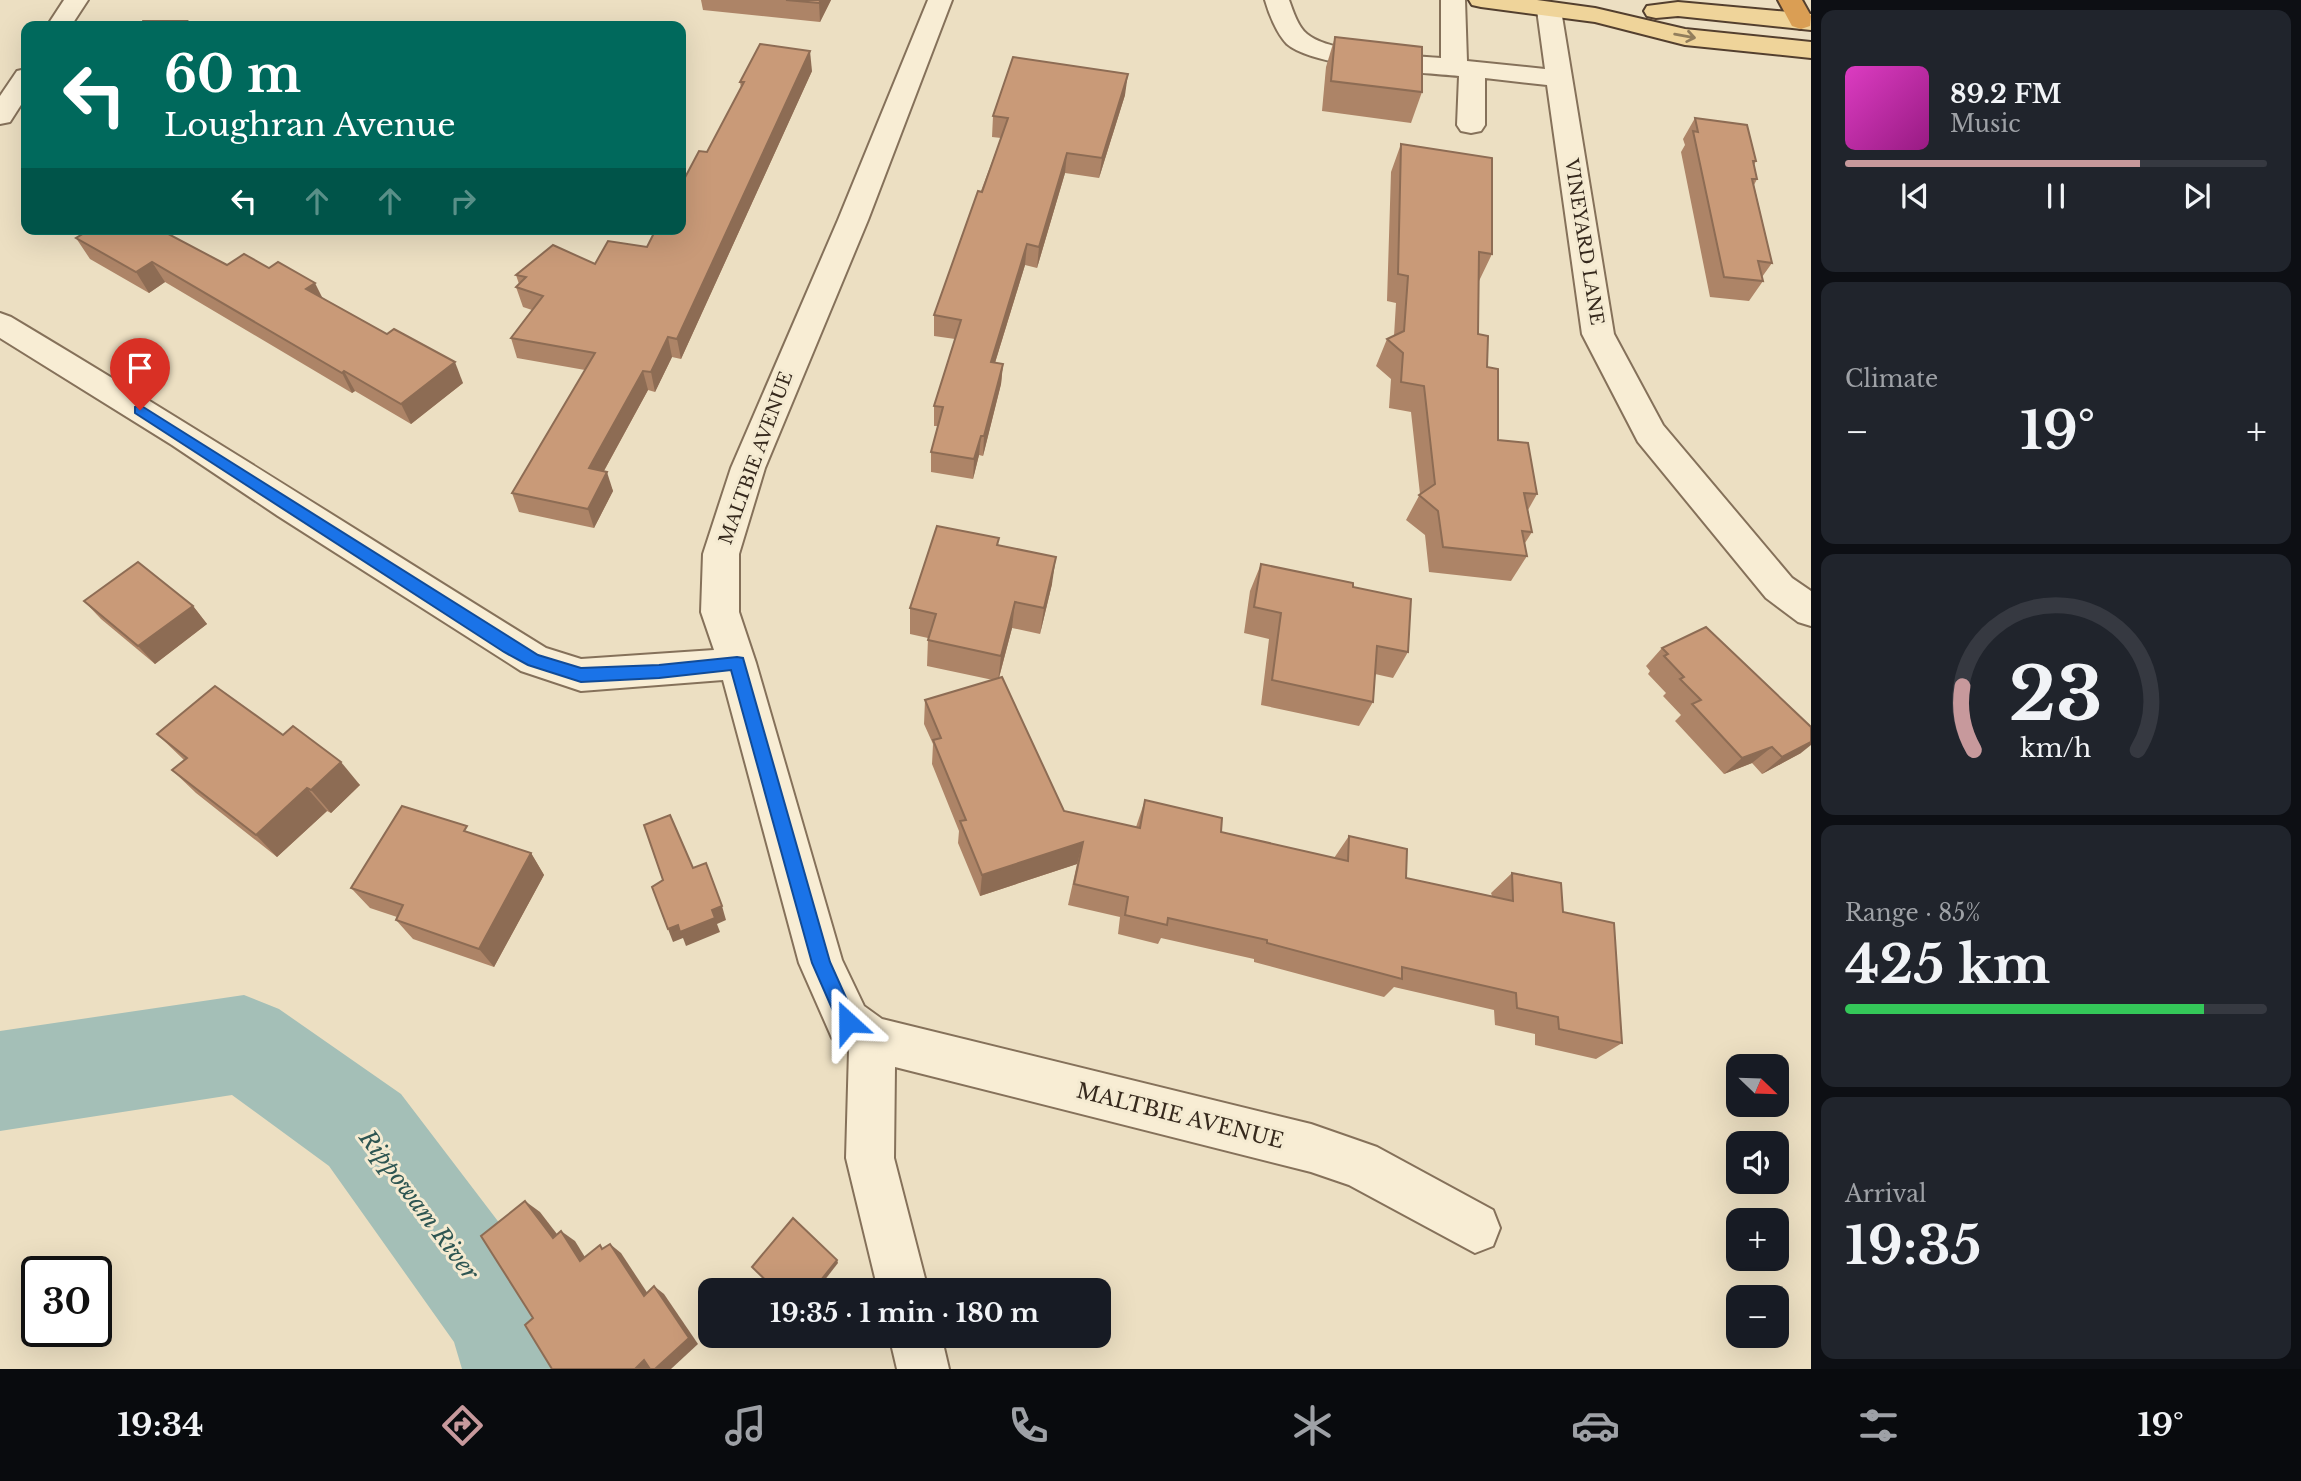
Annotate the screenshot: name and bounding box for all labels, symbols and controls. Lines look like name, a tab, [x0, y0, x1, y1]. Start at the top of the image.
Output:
one-way arrow	[1673, 30, 1696, 43]
text: 60 m	[164, 44, 301, 105]
icon: left	[49, 49, 140, 140]
text: 89.2 FM	[1950, 78, 2062, 110]
text: Loughran Avenue	[164, 105, 456, 145]
text: Music	[1950, 110, 2021, 138]
street label: VINEYARD LANE	[1560, 156, 1608, 327]
icon: previous	[1896, 177, 1934, 215]
icon: pause	[2037, 177, 2075, 215]
icon: next	[2178, 177, 2216, 215]
icon: left	[225, 182, 263, 220]
icon: ahead	[298, 182, 336, 220]
icon: ahead	[371, 182, 409, 220]
icon: right	[444, 182, 482, 220]
pin	[110, 338, 170, 410]
icon: arrive	[121, 349, 159, 387]
text: Climate	[1845, 365, 1938, 393]
street label: MALTBIE AVENUE	[714, 369, 798, 547]
text: 19°	[2020, 399, 2095, 463]
text: −	[1845, 408, 1869, 455]
text: +	[2246, 408, 2267, 455]
text: 23	[2009, 650, 2103, 741]
text: km/h	[2021, 733, 2091, 764]
text: Range · 85%	[1845, 899, 1981, 927]
text: 425 km	[1845, 933, 2050, 997]
position arrow	[811, 985, 885, 1059]
north arrow	[1726, 1054, 1788, 1116]
map controls	[1726, 1054, 1789, 1348]
street label: MALTBIE AVENUE	[1074, 1078, 1286, 1154]
water label: Rippowam River	[353, 1124, 485, 1287]
button: sound	[1726, 1131, 1789, 1194]
text: Arrival	[1845, 1180, 1926, 1208]
button: +	[1726, 1208, 1789, 1271]
text: 19:35	[1845, 1214, 1982, 1278]
speed limit sign: 30	[21, 1256, 112, 1347]
button: −	[1726, 1285, 1789, 1348]
text: 19:35 · 1 min · 180 m	[770, 1297, 1039, 1329]
icon: directions	[438, 1401, 487, 1450]
icon: music	[721, 1401, 770, 1450]
icon: phone	[1004, 1401, 1053, 1450]
icon: climate	[1288, 1401, 1337, 1450]
icon: car	[1571, 1401, 1620, 1450]
icon: filters	[1854, 1401, 1903, 1450]
text: 19:34	[117, 1405, 203, 1445]
text: 19°	[2138, 1405, 2184, 1445]

